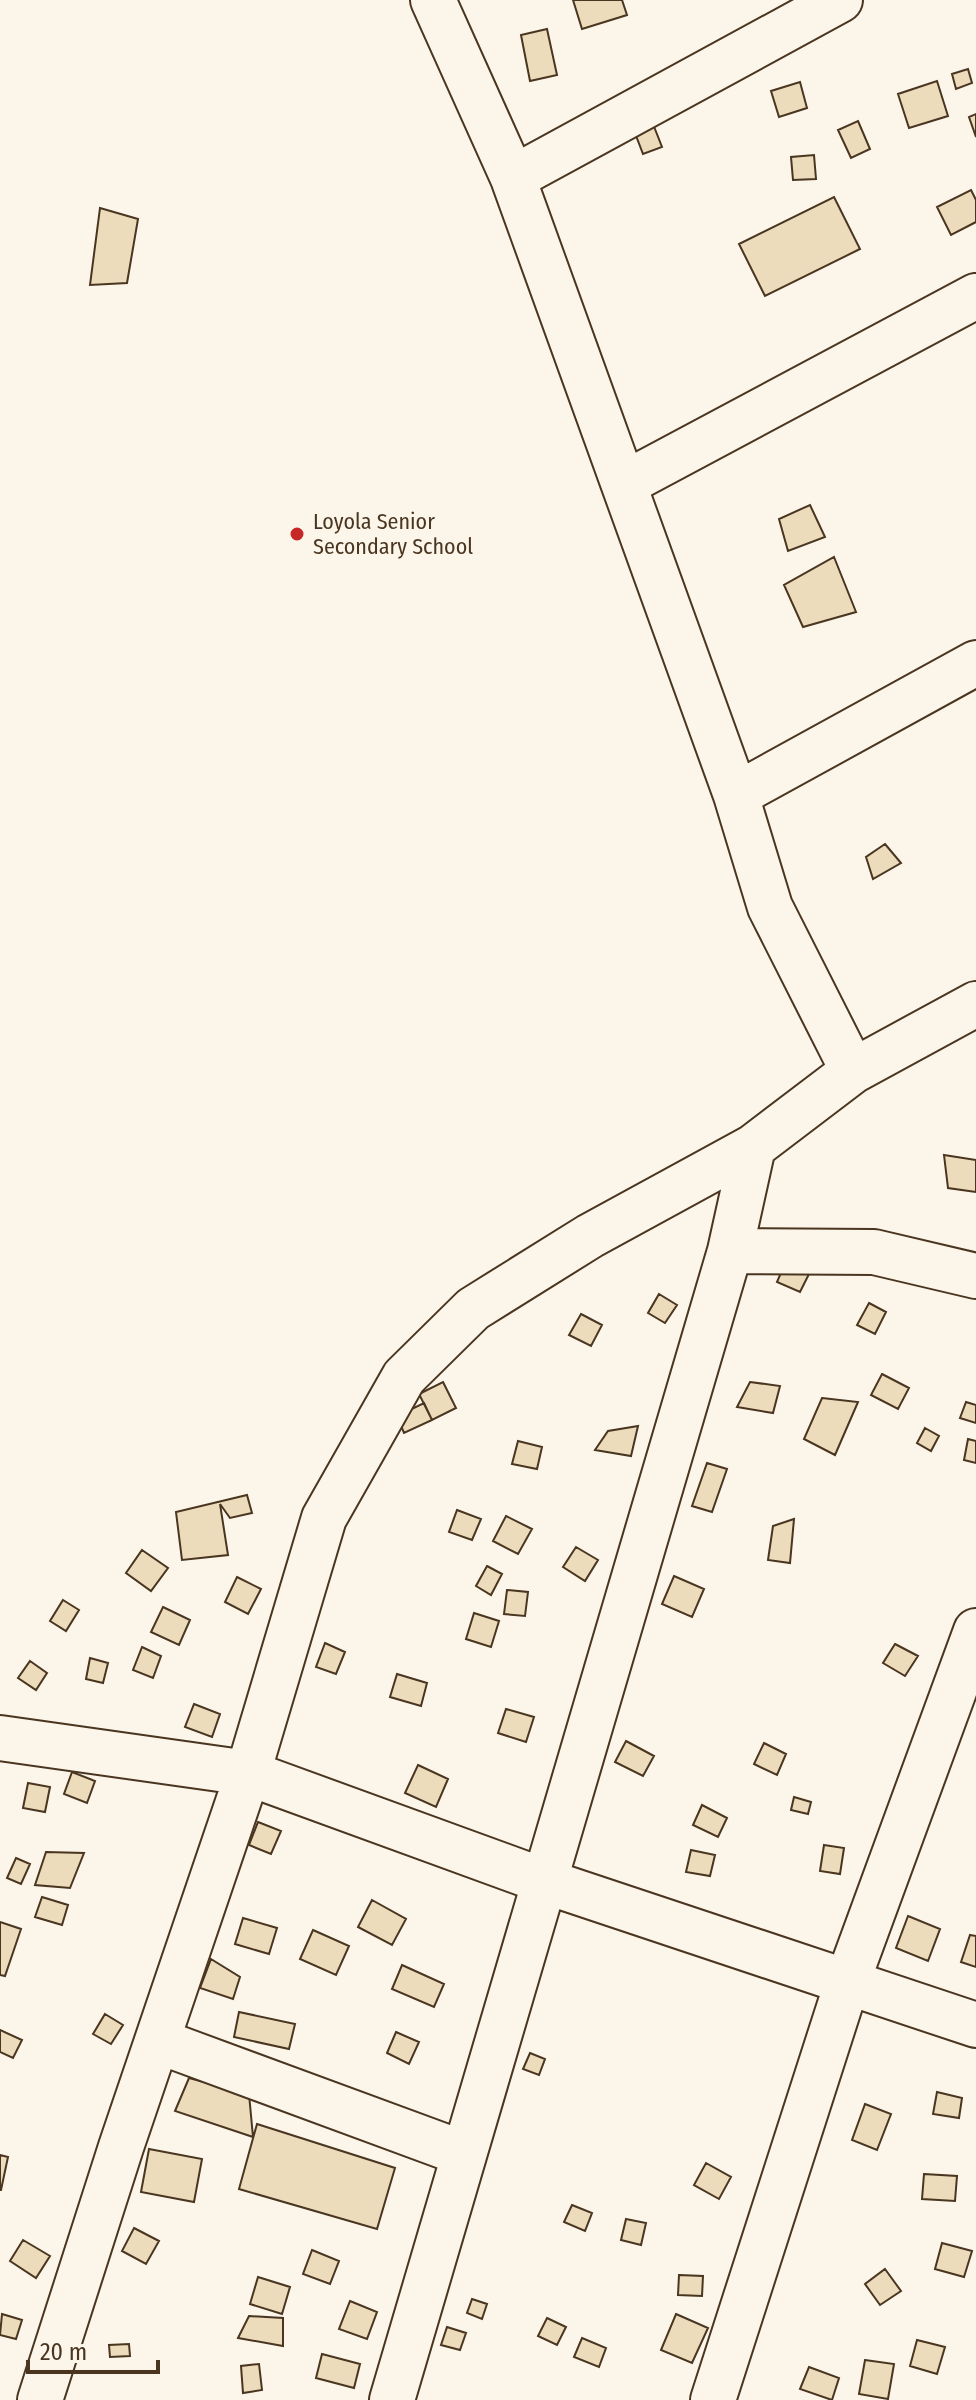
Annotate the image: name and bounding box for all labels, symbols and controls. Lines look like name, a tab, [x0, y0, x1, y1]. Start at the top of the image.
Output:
place label: Loyola Senior Secondary School	[313, 508, 473, 560]
marker: Loyola Senior Secondary School	[288, 525, 306, 543]
scale bar	[28, 2324, 158, 2374]
text: 20 m	[40, 2338, 87, 2366]

